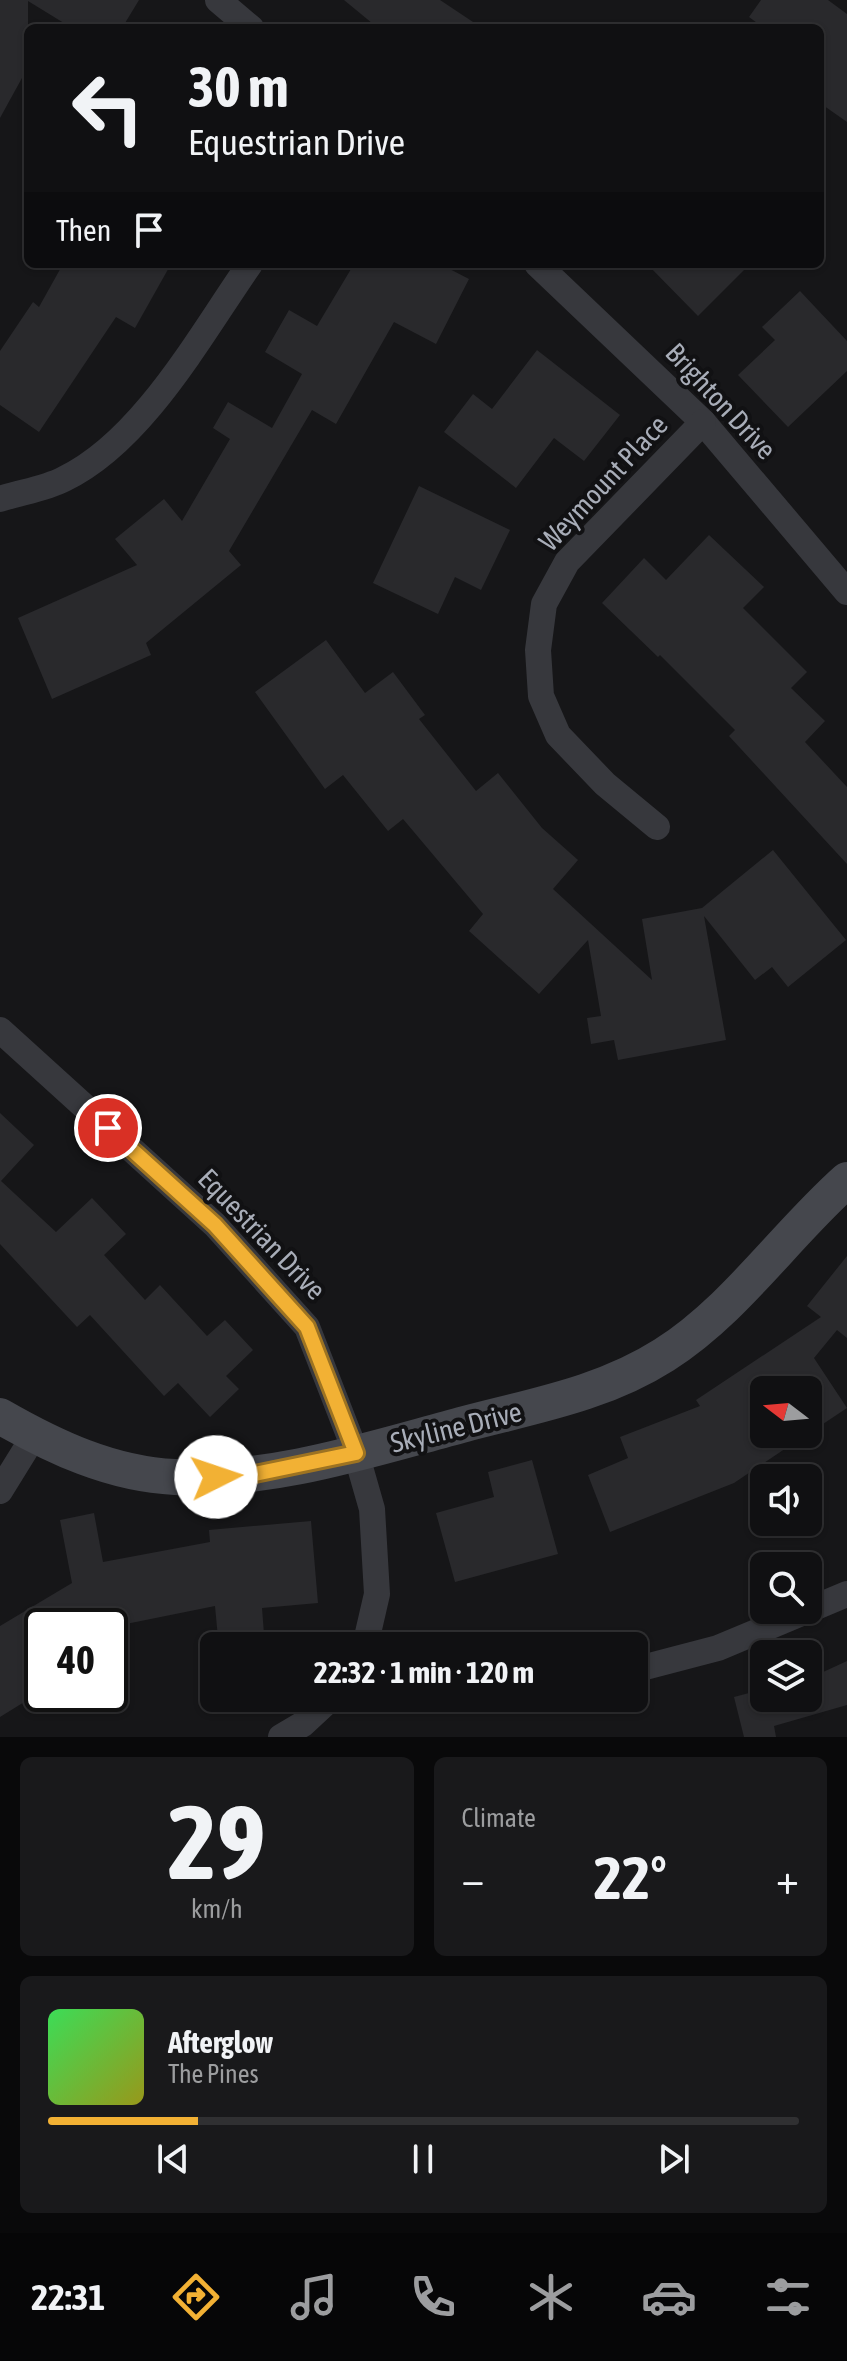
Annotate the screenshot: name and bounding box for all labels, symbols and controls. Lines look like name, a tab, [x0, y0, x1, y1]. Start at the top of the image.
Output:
text: 30 m	[188, 55, 289, 119]
icon: left	[56, 56, 160, 160]
text: Equestrian Drive	[188, 121, 405, 163]
icon: arrive	[127, 208, 171, 252]
text: Then	[56, 213, 111, 247]
street label: Brighton Drive	[659, 337, 783, 465]
street label: Weymount Place	[532, 409, 674, 557]
pin	[74, 1094, 142, 1162]
icon: arrive	[86, 1106, 130, 1150]
street label: Equestrian Drive	[192, 1162, 332, 1306]
north arrow	[750, 1376, 822, 1448]
map controls	[750, 1376, 822, 1712]
street label: Skyline Drive	[387, 1395, 525, 1459]
position arrow	[174, 1435, 258, 1519]
button: sound	[750, 1464, 822, 1536]
button: search	[750, 1552, 822, 1624]
speed limit sign: 40	[24, 1608, 128, 1712]
button: layers	[750, 1640, 822, 1712]
text: 22:32 · 1 min · 120 m	[314, 1655, 534, 1689]
text: 29	[168, 1782, 266, 1901]
text: Climate	[462, 1803, 536, 1833]
text: 22°	[594, 1843, 667, 1912]
text: −	[462, 1853, 484, 1903]
text: +	[776, 1853, 799, 1903]
text: km/h	[191, 1894, 243, 1924]
text: Afterglow	[168, 2025, 273, 2059]
text: The Pines	[168, 2059, 259, 2089]
icon: previous	[151, 2137, 195, 2181]
icon: pause	[401, 2137, 445, 2181]
icon: next	[652, 2137, 696, 2181]
icon: directions	[168, 2269, 224, 2325]
icon: music	[286, 2269, 342, 2325]
icon: phone	[405, 2269, 461, 2325]
icon: climate	[523, 2269, 579, 2325]
icon: car	[641, 2269, 697, 2325]
icon: filters	[760, 2269, 816, 2325]
text: 22:31	[31, 2276, 105, 2318]

